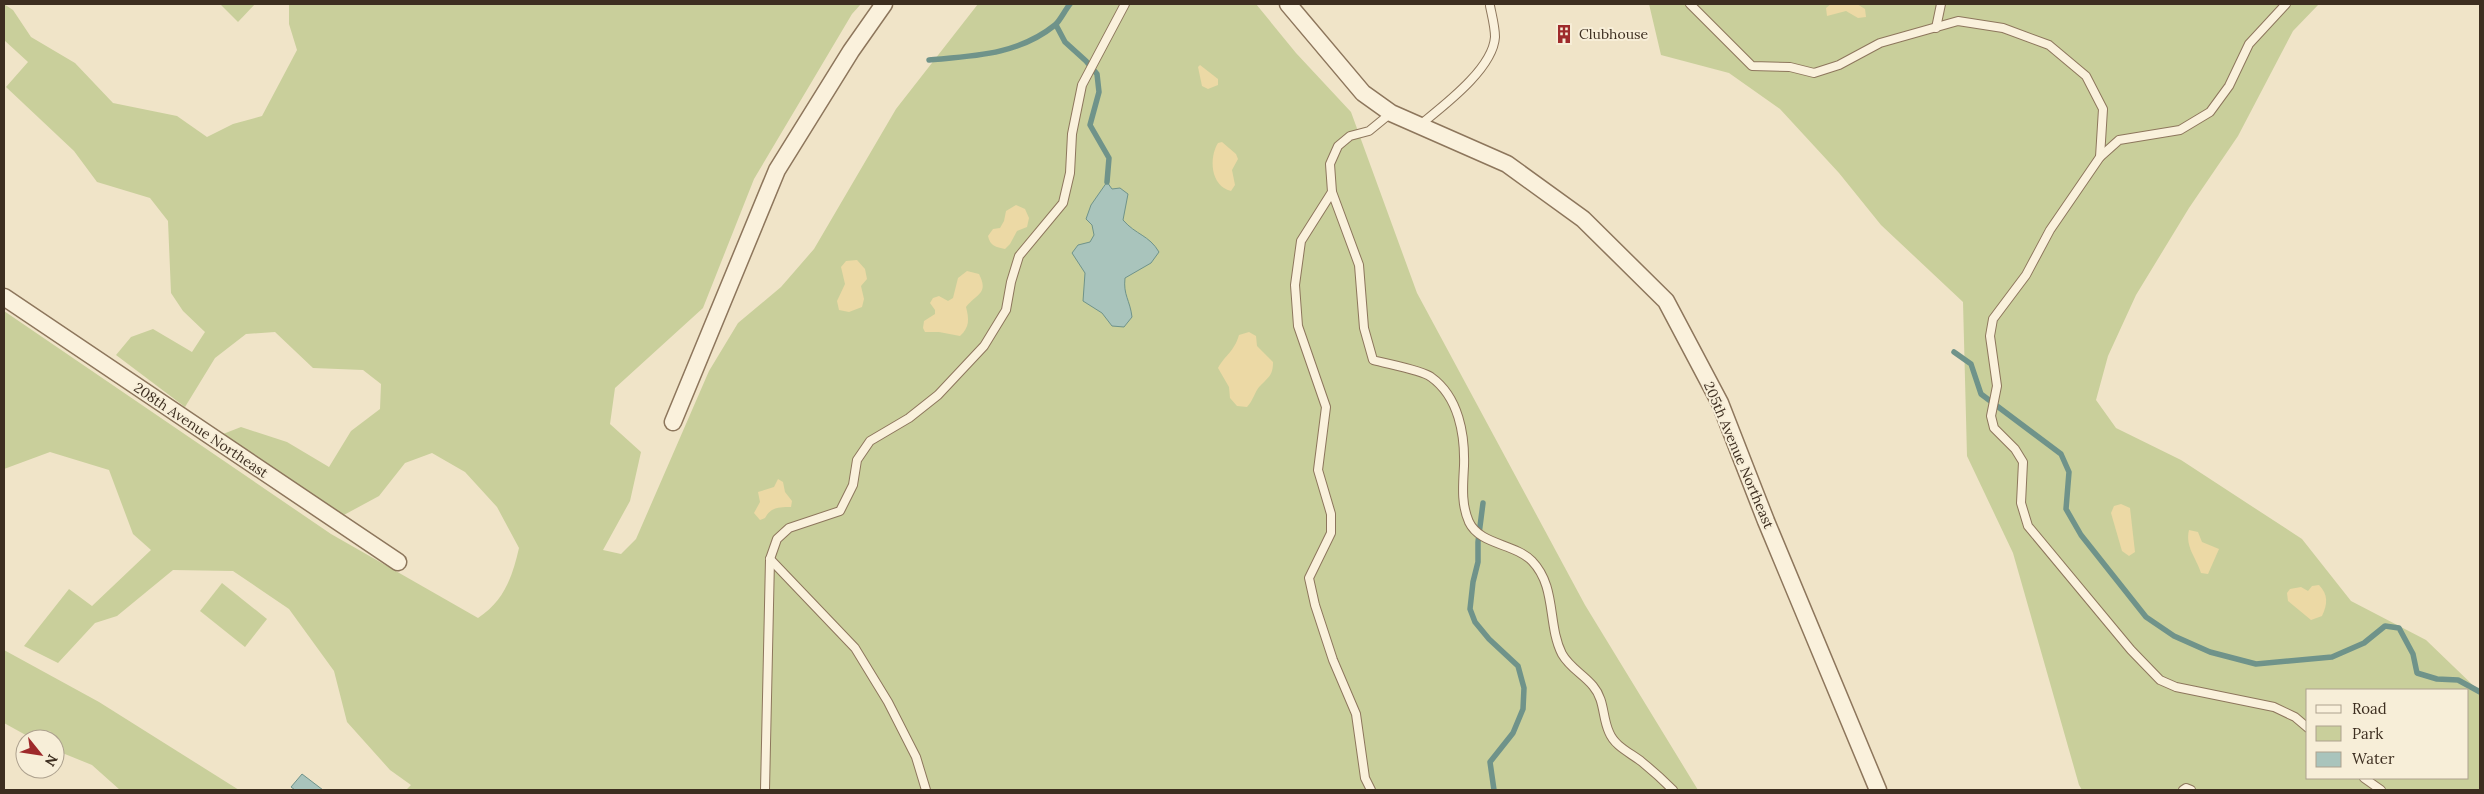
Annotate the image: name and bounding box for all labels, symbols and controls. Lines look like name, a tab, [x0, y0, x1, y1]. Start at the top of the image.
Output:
building icon: Clubhouse	[1553, 23, 1575, 45]
place label: Clubhouse	[1579, 25, 1649, 43]
street label: 208th Avenue Northeast	[130, 378, 272, 482]
street label: 205th Avenue Northeast	[1700, 379, 1778, 532]
legend	[2306, 689, 2469, 779]
text: Road	[2352, 699, 2387, 718]
text: Park	[2352, 724, 2383, 743]
north arrow	[15, 729, 65, 779]
text: Water	[2352, 749, 2395, 768]
text: N	[41, 751, 62, 770]

